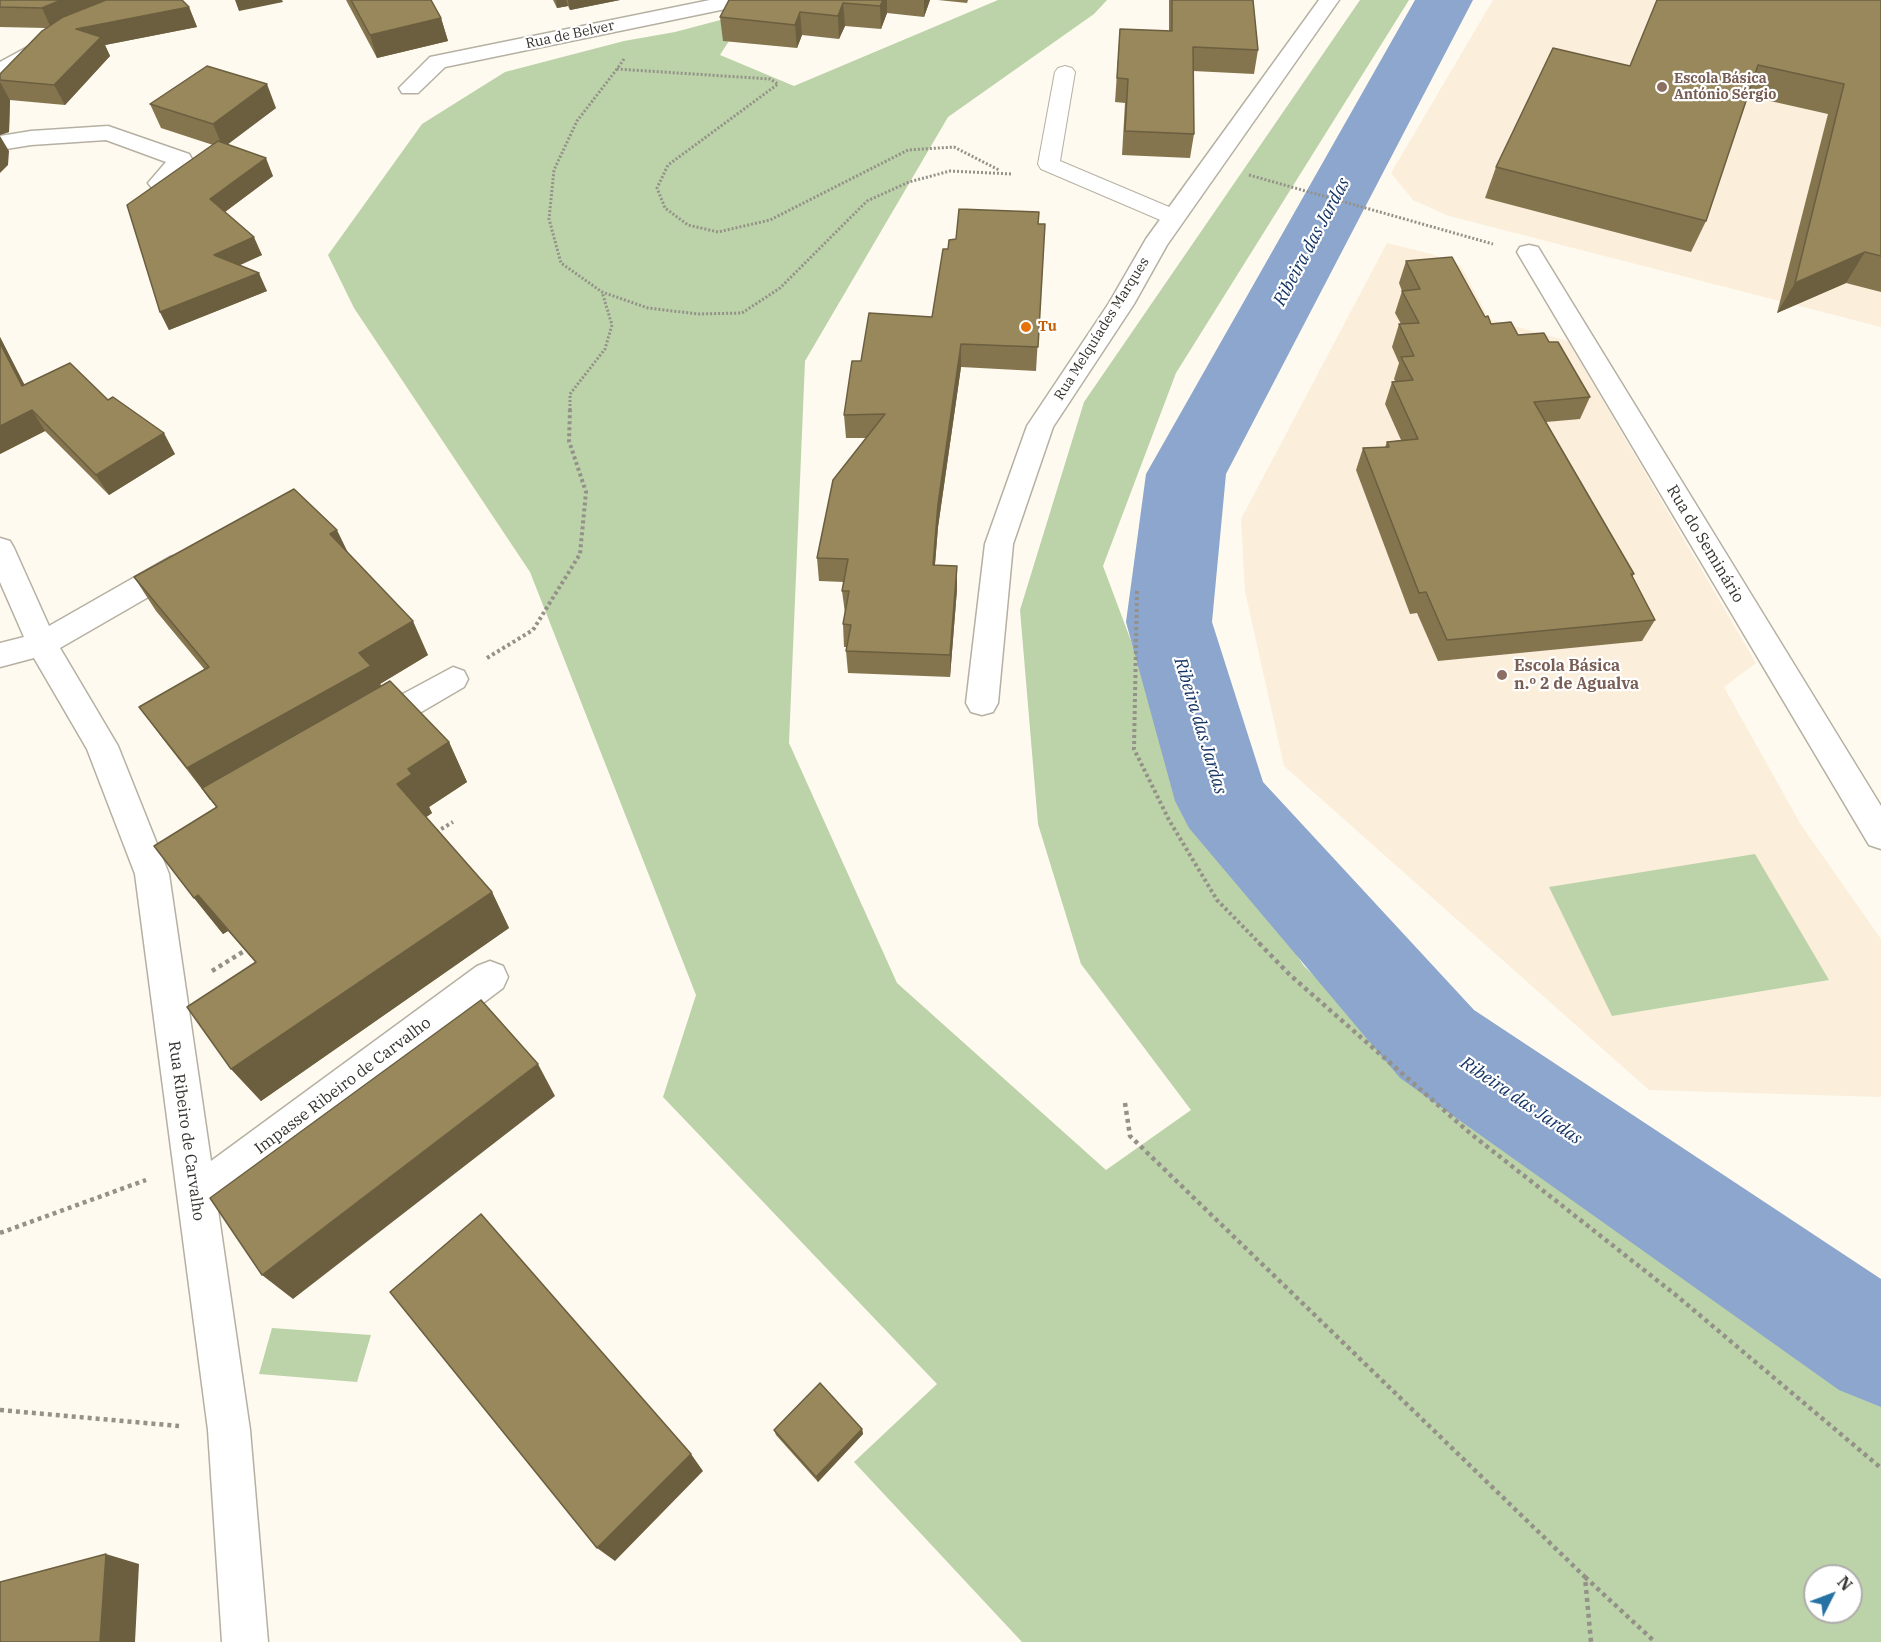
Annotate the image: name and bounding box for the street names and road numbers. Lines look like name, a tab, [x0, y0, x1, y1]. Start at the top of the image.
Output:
street label: Rua de Belver	[524, 17, 616, 53]
street label: Rua Melquíades Marques	[1051, 254, 1153, 404]
street label: Rua do Seminário	[1662, 482, 1748, 606]
street label: Impasse Ribeiro de Carvalho	[251, 1013, 435, 1159]
street label: Rua Ribeiro de Carvalho	[164, 1040, 208, 1222]

